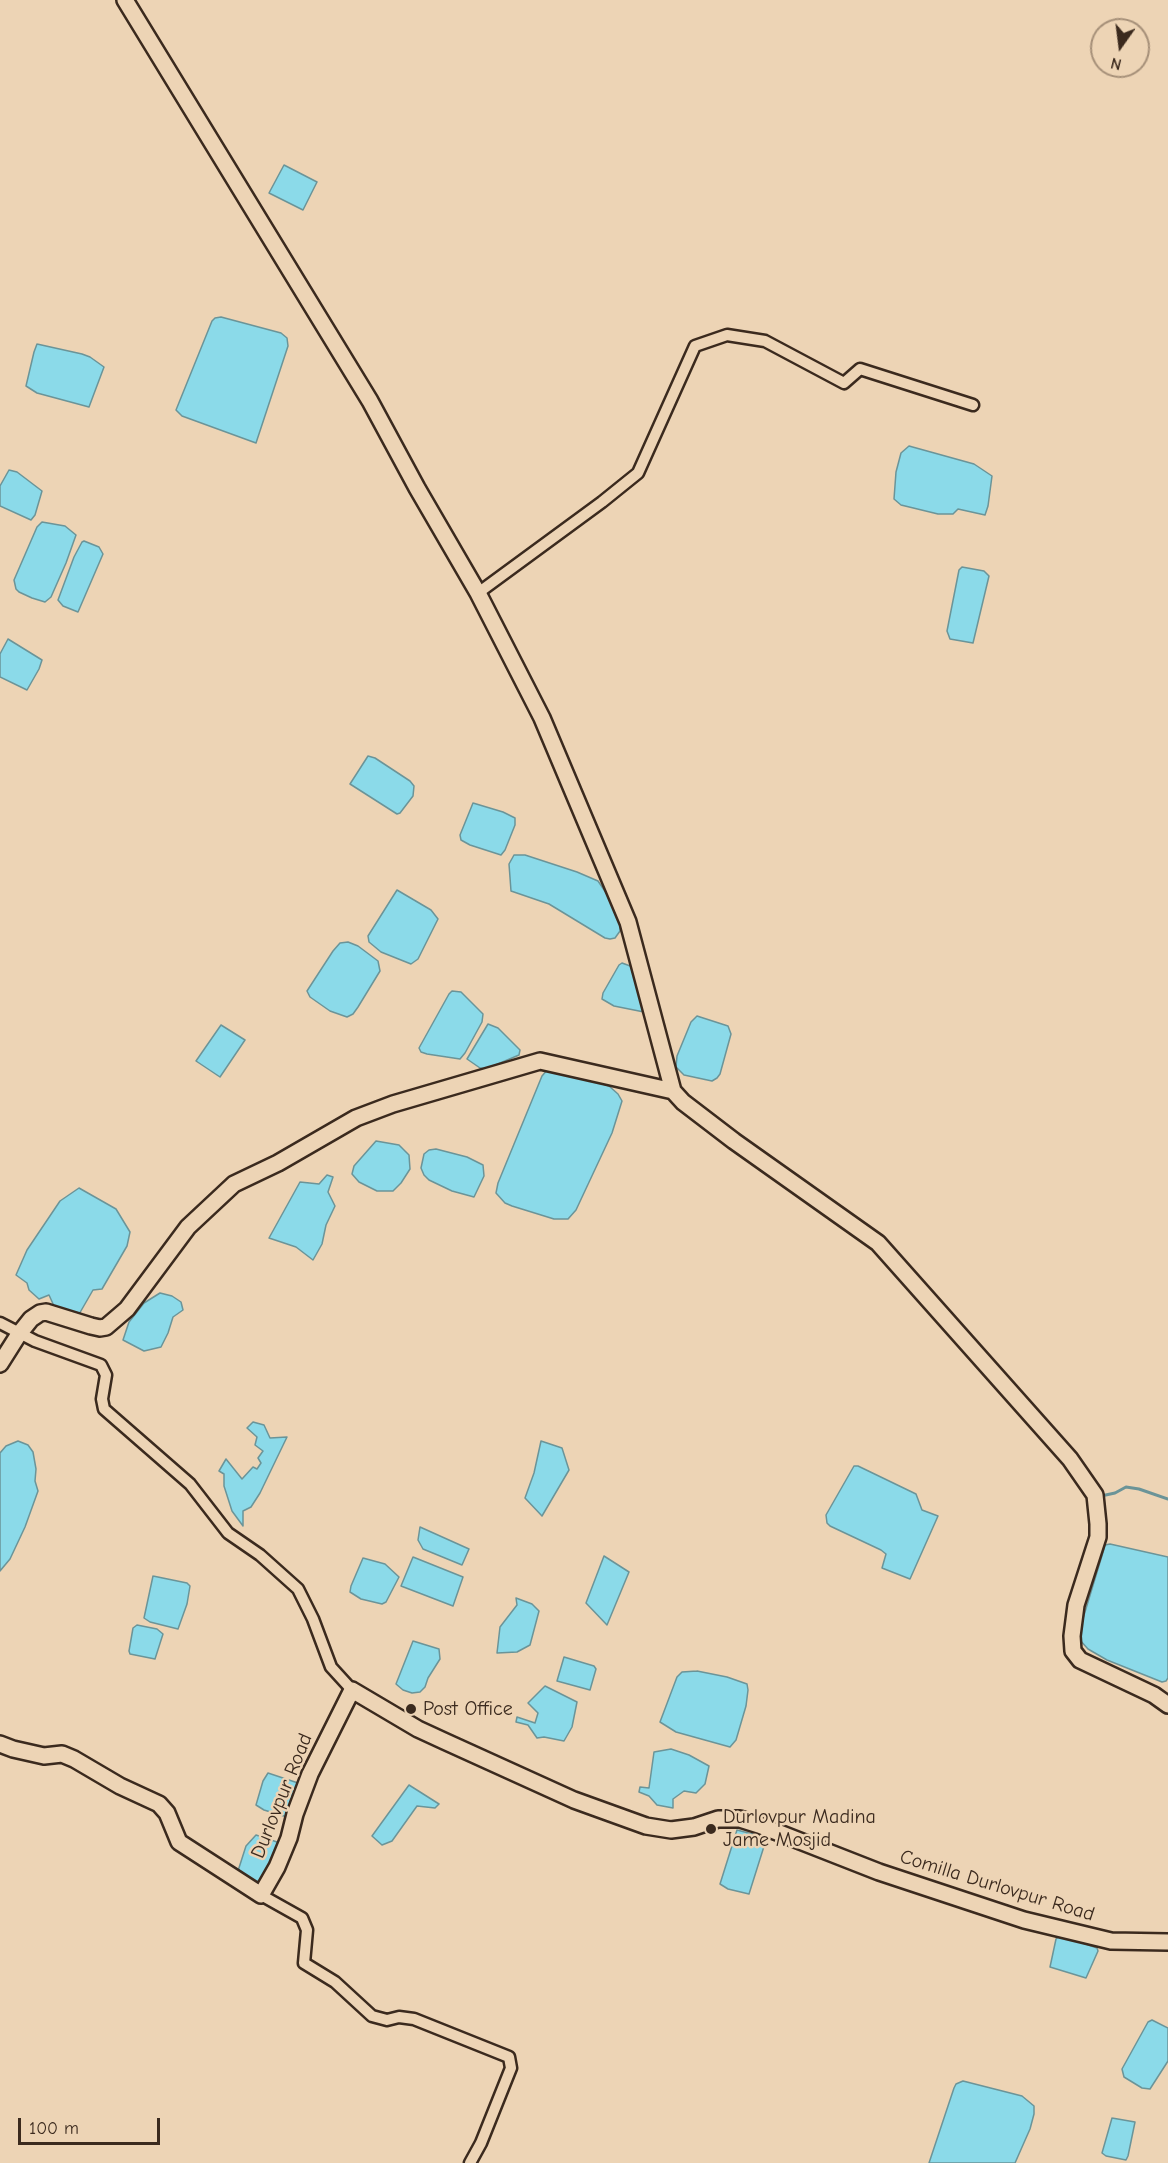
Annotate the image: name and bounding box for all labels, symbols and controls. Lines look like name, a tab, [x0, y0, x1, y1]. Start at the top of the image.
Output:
north arrow	[1090, 18, 1150, 78]
text: N	[1109, 54, 1123, 74]
place label: Post Office	[423, 1697, 513, 1721]
marker: Post Office	[404, 1702, 418, 1716]
street label: Durlovpur Road	[246, 1730, 318, 1862]
place label: Durlovpur Madina Jame Mosjid	[723, 1805, 876, 1852]
marker: Durlovpur Madina Jame Mosjid	[704, 1822, 718, 1836]
street label: Comilla Durlovpur Road	[897, 1845, 1097, 1927]
scale bar	[21, 2106, 164, 2144]
text: 100 m	[29, 2118, 79, 2139]

